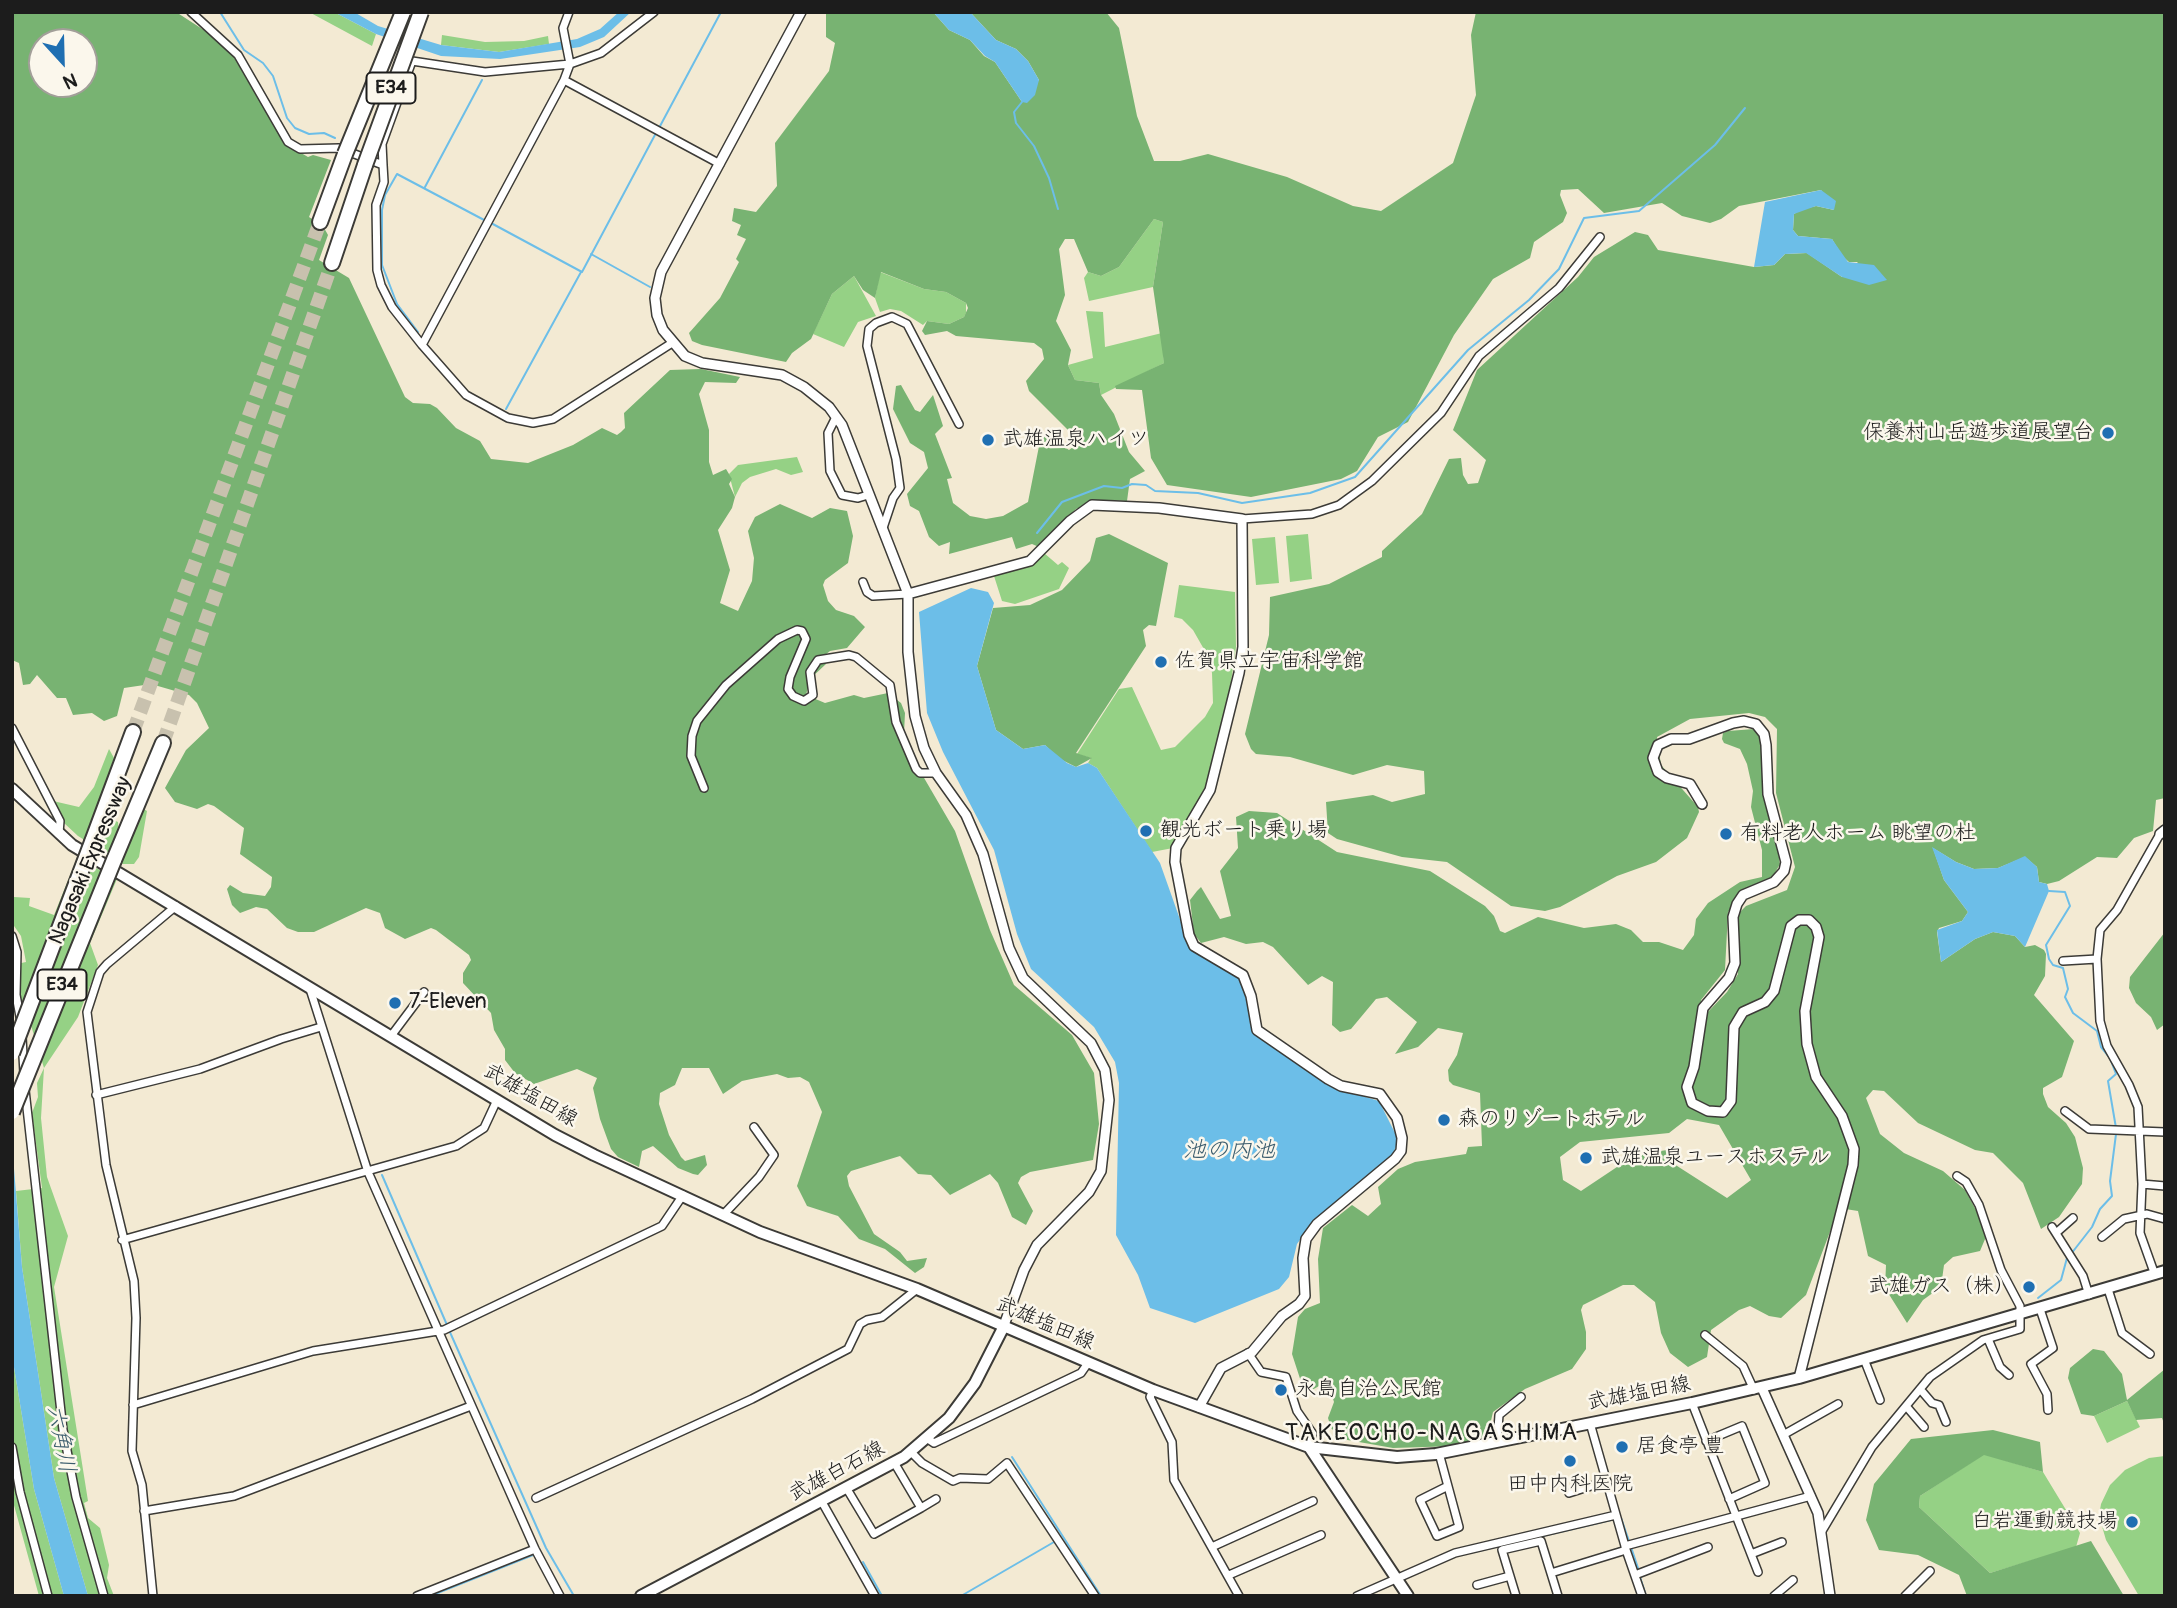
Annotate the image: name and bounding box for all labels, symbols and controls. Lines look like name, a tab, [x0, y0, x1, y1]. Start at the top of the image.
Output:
north arrow	[28, 28, 98, 98]
text: N	[60, 67, 81, 94]
road number: E34	[366, 72, 416, 104]
place label: 保養村山岳遊歩道展望台	[1863, 420, 2094, 446]
marker: 保養村山岳遊歩道展望台	[2100, 425, 2116, 441]
place label: 武雄温泉ハイツ	[1002, 427, 1149, 453]
marker: 武雄温泉ハイツ	[980, 432, 996, 448]
place label: 佐賀県立宇宙科学館	[1175, 649, 1364, 675]
marker: 佐賀県立宇宙科学館	[1153, 654, 1169, 670]
street label: Nagasaki Expressway	[44, 773, 138, 949]
place label: 観光ボート乗り場	[1160, 818, 1328, 844]
place label: 有料老人ホーム 眺望の杜	[1740, 821, 1976, 847]
marker: 観光ボート乗り場	[1138, 823, 1154, 839]
marker: 有料老人ホーム 眺望の杜	[1718, 826, 1734, 842]
road number: E34	[38, 970, 86, 1001]
place label: 7-Eleven	[409, 990, 487, 1016]
marker: 7-Eleven	[387, 995, 403, 1011]
street label: 武雄塩田線	[478, 1059, 582, 1133]
place label: 森のリゾートホテル	[1458, 1107, 1645, 1133]
marker: 森のリゾートホテル	[1436, 1112, 1452, 1128]
water label: 池の内池	[1183, 1137, 1275, 1165]
place label: 武雄温泉ユースホステル	[1600, 1145, 1830, 1171]
marker: 武雄温泉ユースホステル	[1578, 1150, 1594, 1166]
place label: 武雄ガス（株）	[1868, 1274, 2015, 1300]
marker: 武雄ガス（株）	[2021, 1279, 2037, 1295]
street label: 武雄塩田線	[992, 1292, 1098, 1356]
street label: 武雄塩田線	[1585, 1372, 1693, 1416]
place label: 永島自治公民館	[1295, 1377, 1442, 1403]
marker: 永島自治公民館	[1273, 1382, 1289, 1398]
water label: 六角川	[40, 1403, 80, 1475]
district label: TAKEOCHO-NAGASHIMA	[1287, 1420, 1577, 1448]
place label: 居食亭 豊	[1636, 1434, 1725, 1460]
street label: 武雄白石線	[785, 1436, 889, 1508]
marker: 居食亭 豊	[1614, 1439, 1630, 1455]
marker: 田中内科医院	[1562, 1453, 1578, 1469]
place label: 田中内科医院	[1507, 1472, 1633, 1498]
place label: 白岩運動競技場	[1971, 1509, 2118, 1535]
marker: 白岩運動競技場	[2124, 1514, 2140, 1530]

